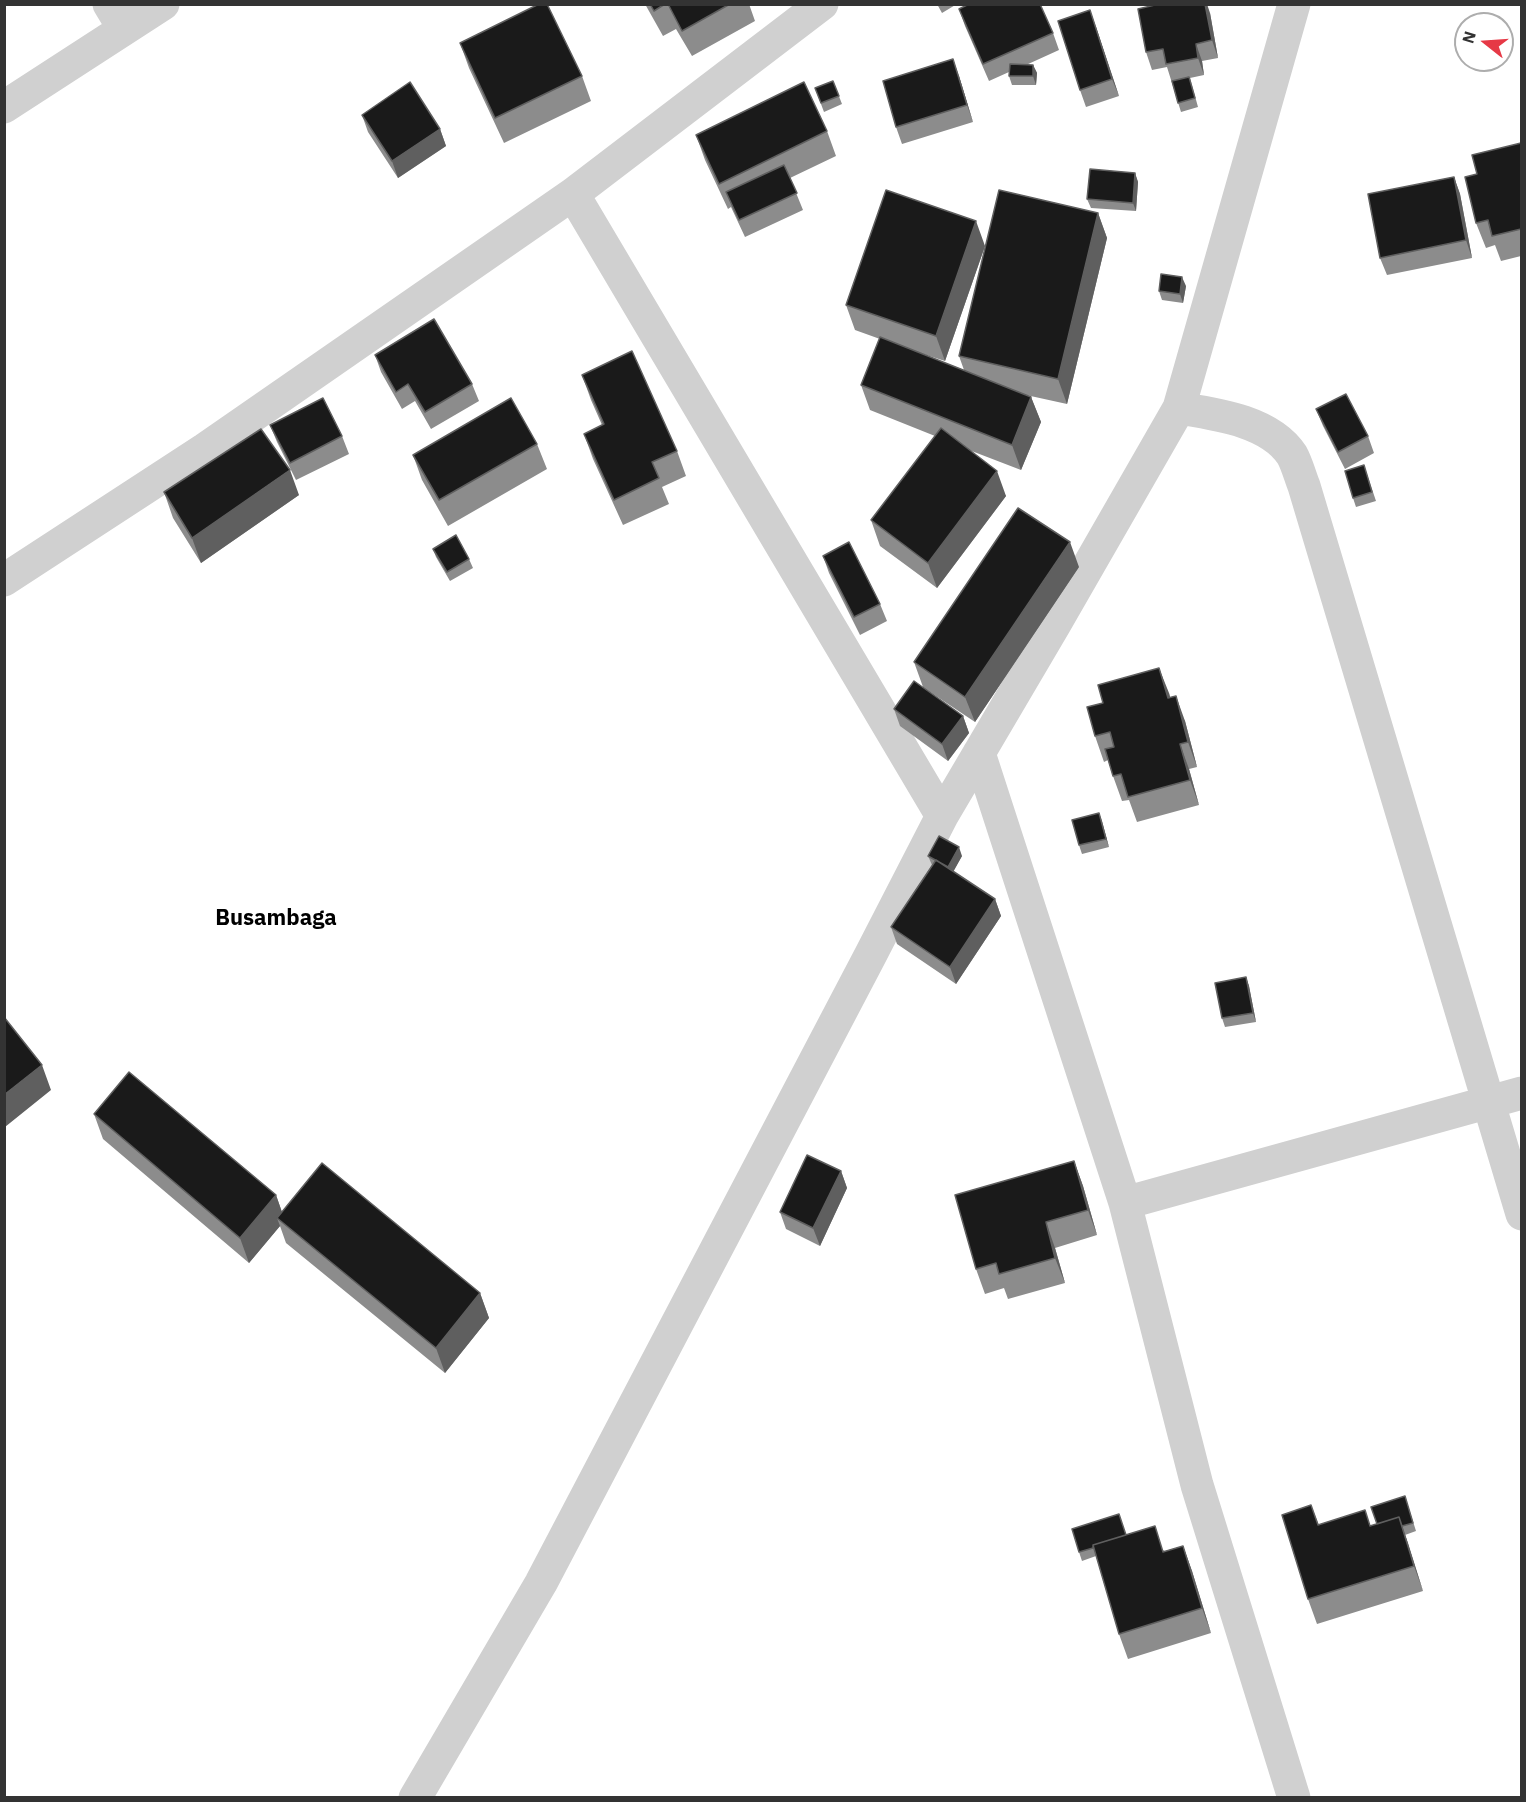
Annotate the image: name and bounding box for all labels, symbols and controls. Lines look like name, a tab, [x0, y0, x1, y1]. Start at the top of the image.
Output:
north arrow	[1454, 12, 1514, 72]
text: N	[1457, 29, 1480, 46]
district label: Busambaga	[215, 906, 337, 932]

